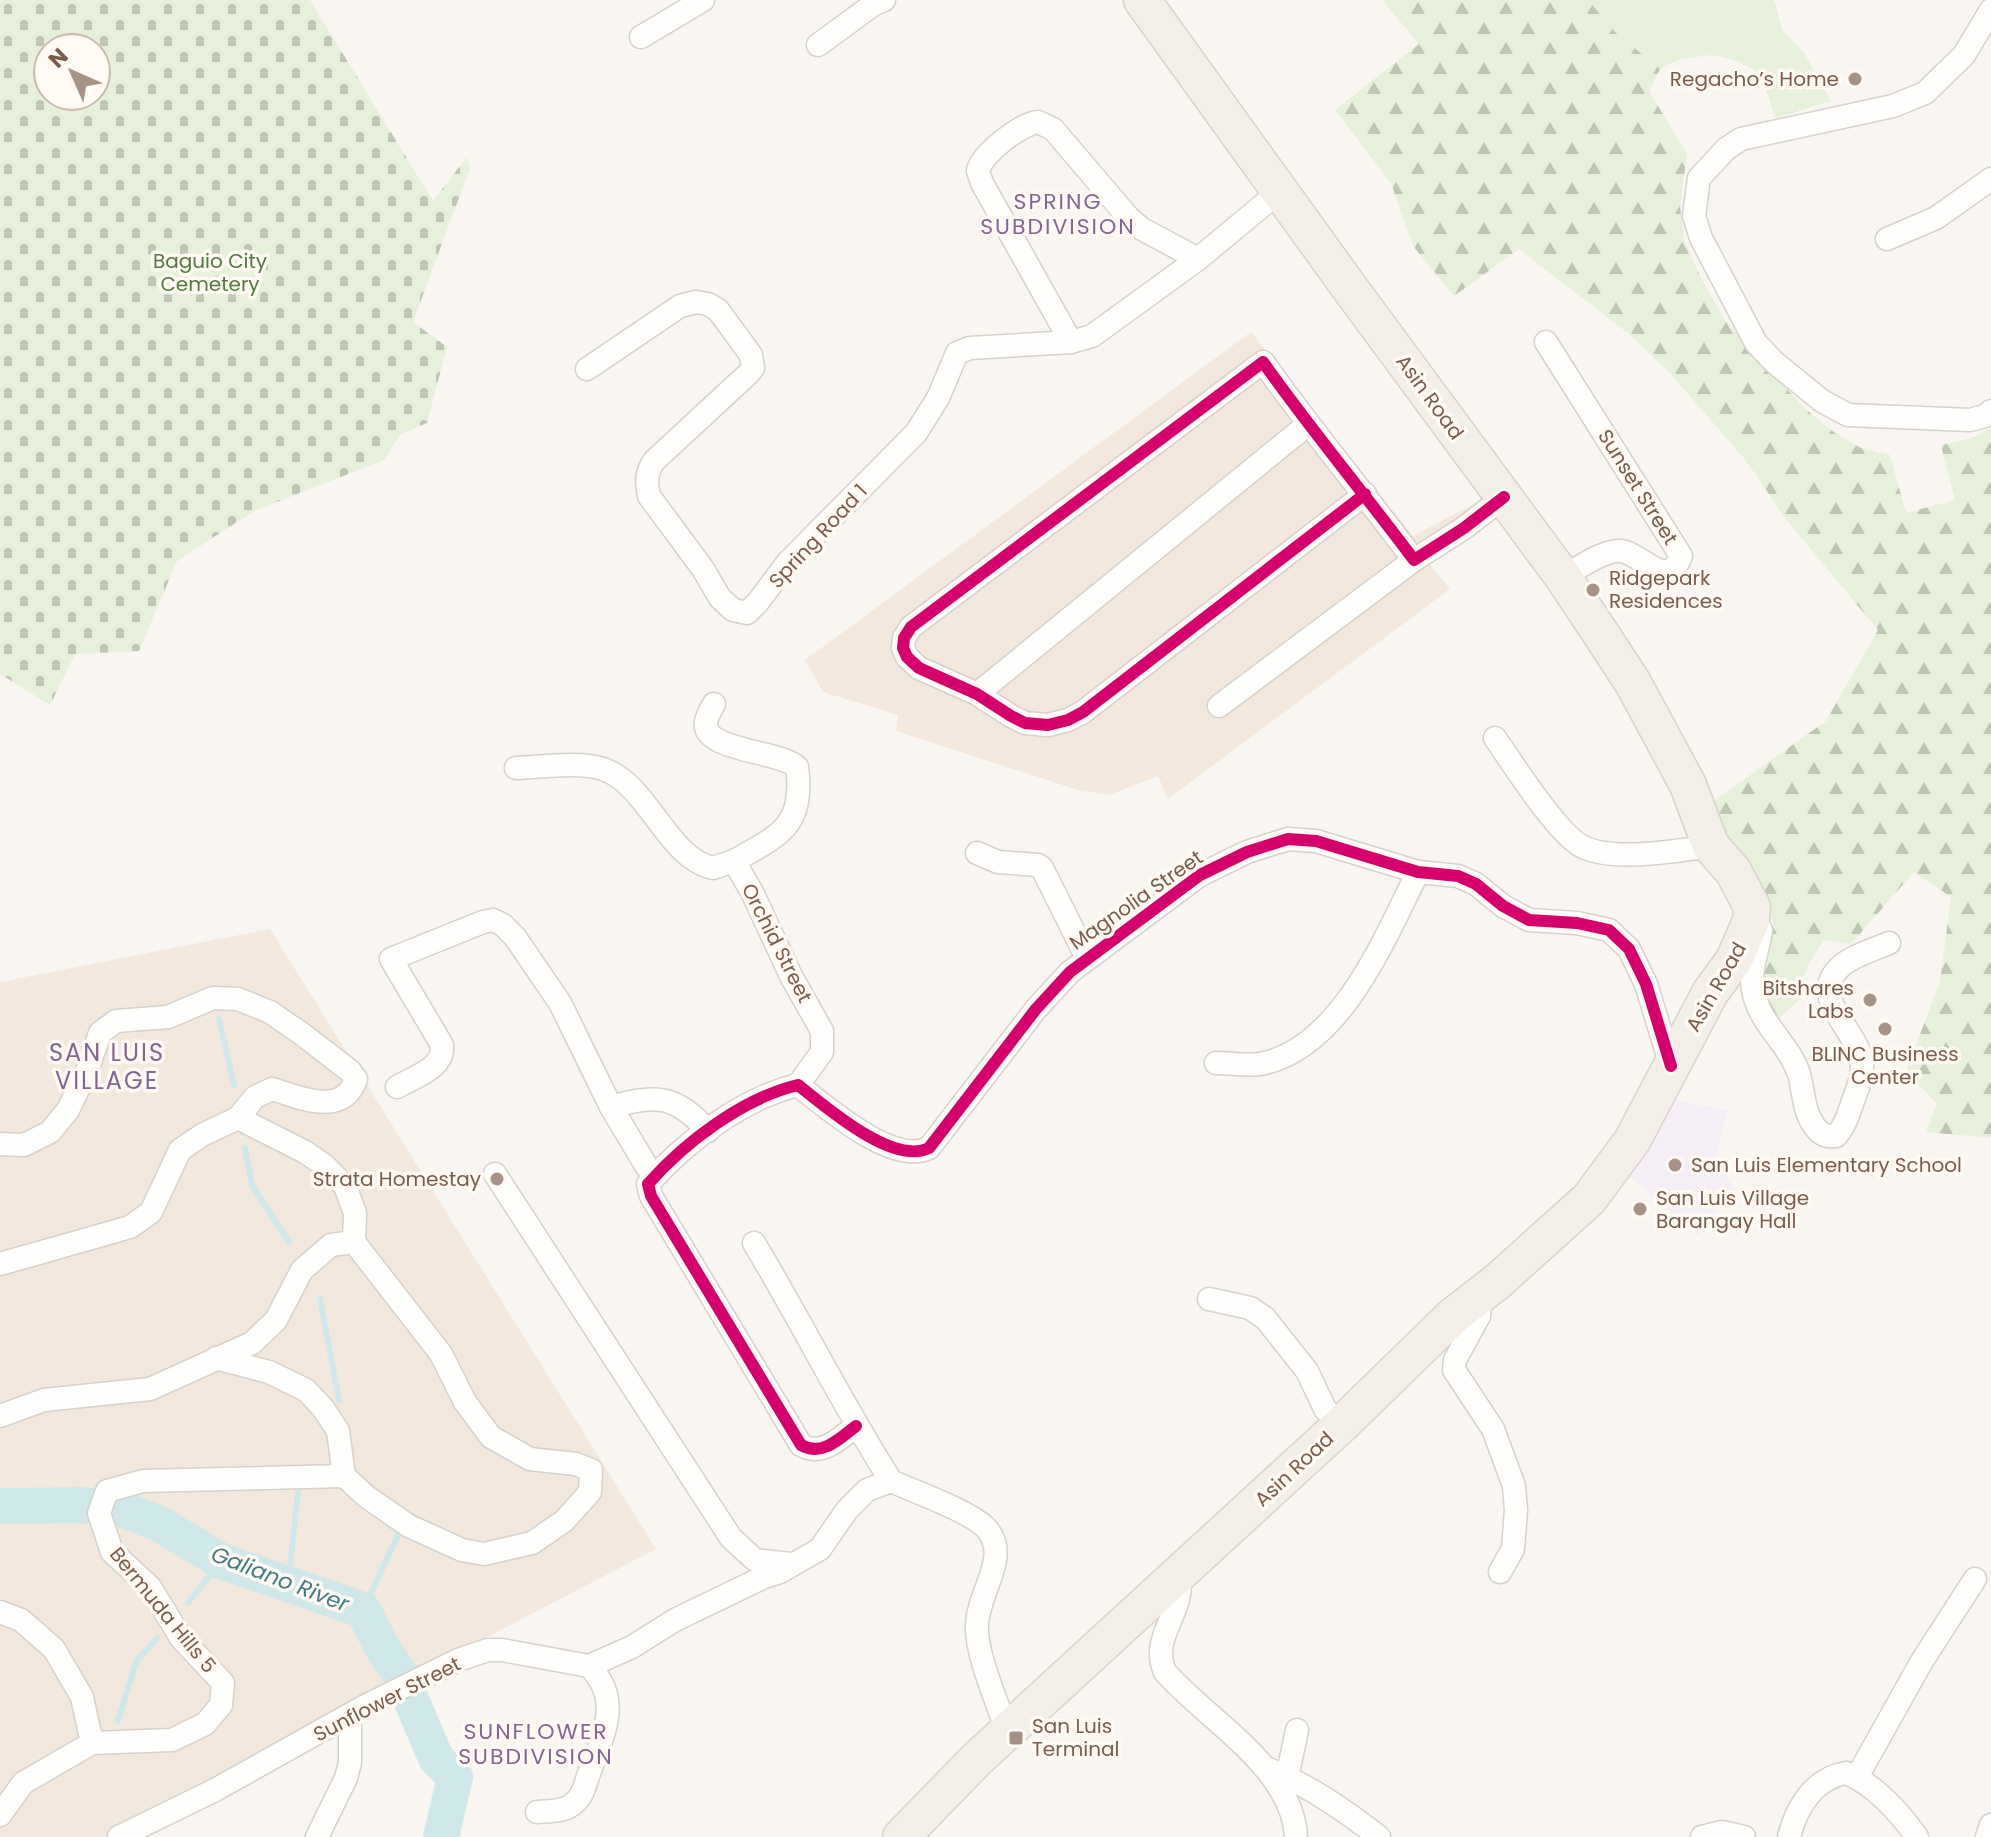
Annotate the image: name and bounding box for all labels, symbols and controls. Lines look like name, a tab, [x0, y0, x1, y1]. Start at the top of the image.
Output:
north arrow	[32, 32, 112, 112]
text: N	[41, 41, 75, 75]
place label: Regacho’s Home	[1670, 65, 1839, 93]
marker: Regacho’s Home	[1846, 70, 1864, 88]
district label: SPRING SUBDIVISION	[980, 186, 1136, 242]
park label: Baguio City Cemetery	[153, 247, 267, 298]
street label: Asin Road	[1390, 349, 1470, 445]
street label: Sunset Street	[1591, 424, 1685, 550]
street label: Spring Road 1	[762, 478, 874, 594]
place label: Ridgepark Residences	[1609, 564, 1723, 615]
marker: Ridgepark Residences	[1584, 581, 1602, 599]
street label: Magnolia Street	[1064, 843, 1208, 957]
street label: Orchid Street	[735, 879, 819, 1007]
street label: Asin Road	[1679, 937, 1753, 1037]
place label: Bitshares Labs	[1762, 974, 1854, 1025]
marker: Bitshares Labs	[1861, 991, 1879, 1009]
marker: BLINC Business Center	[1876, 1020, 1894, 1038]
district label: SAN LUIS VILLAGE	[49, 1036, 165, 1097]
place label: BLINC Business Center	[1811, 1040, 1959, 1091]
place label: San Luis Elementary School	[1691, 1151, 1962, 1179]
marker: San Luis Elementary School	[1666, 1156, 1684, 1174]
place label: Strata Homestay	[313, 1165, 481, 1193]
marker: Strata Homestay	[488, 1170, 506, 1188]
place label: San Luis Village Barangay Hall	[1656, 1184, 1809, 1235]
marker: San Luis Village Barangay Hall	[1631, 1200, 1649, 1218]
street label: Asin Road	[1248, 1425, 1340, 1513]
water label: Galiano River	[207, 1538, 354, 1620]
street label: Bermuda Hills 5	[103, 1541, 223, 1679]
street label: Sunflower Street	[309, 1650, 465, 1748]
place label: San Luis Terminal	[1032, 1712, 1119, 1763]
district label: SUNFLOWER SUBDIVISION	[458, 1716, 614, 1772]
marker: San Luis Terminal	[1007, 1729, 1025, 1747]

